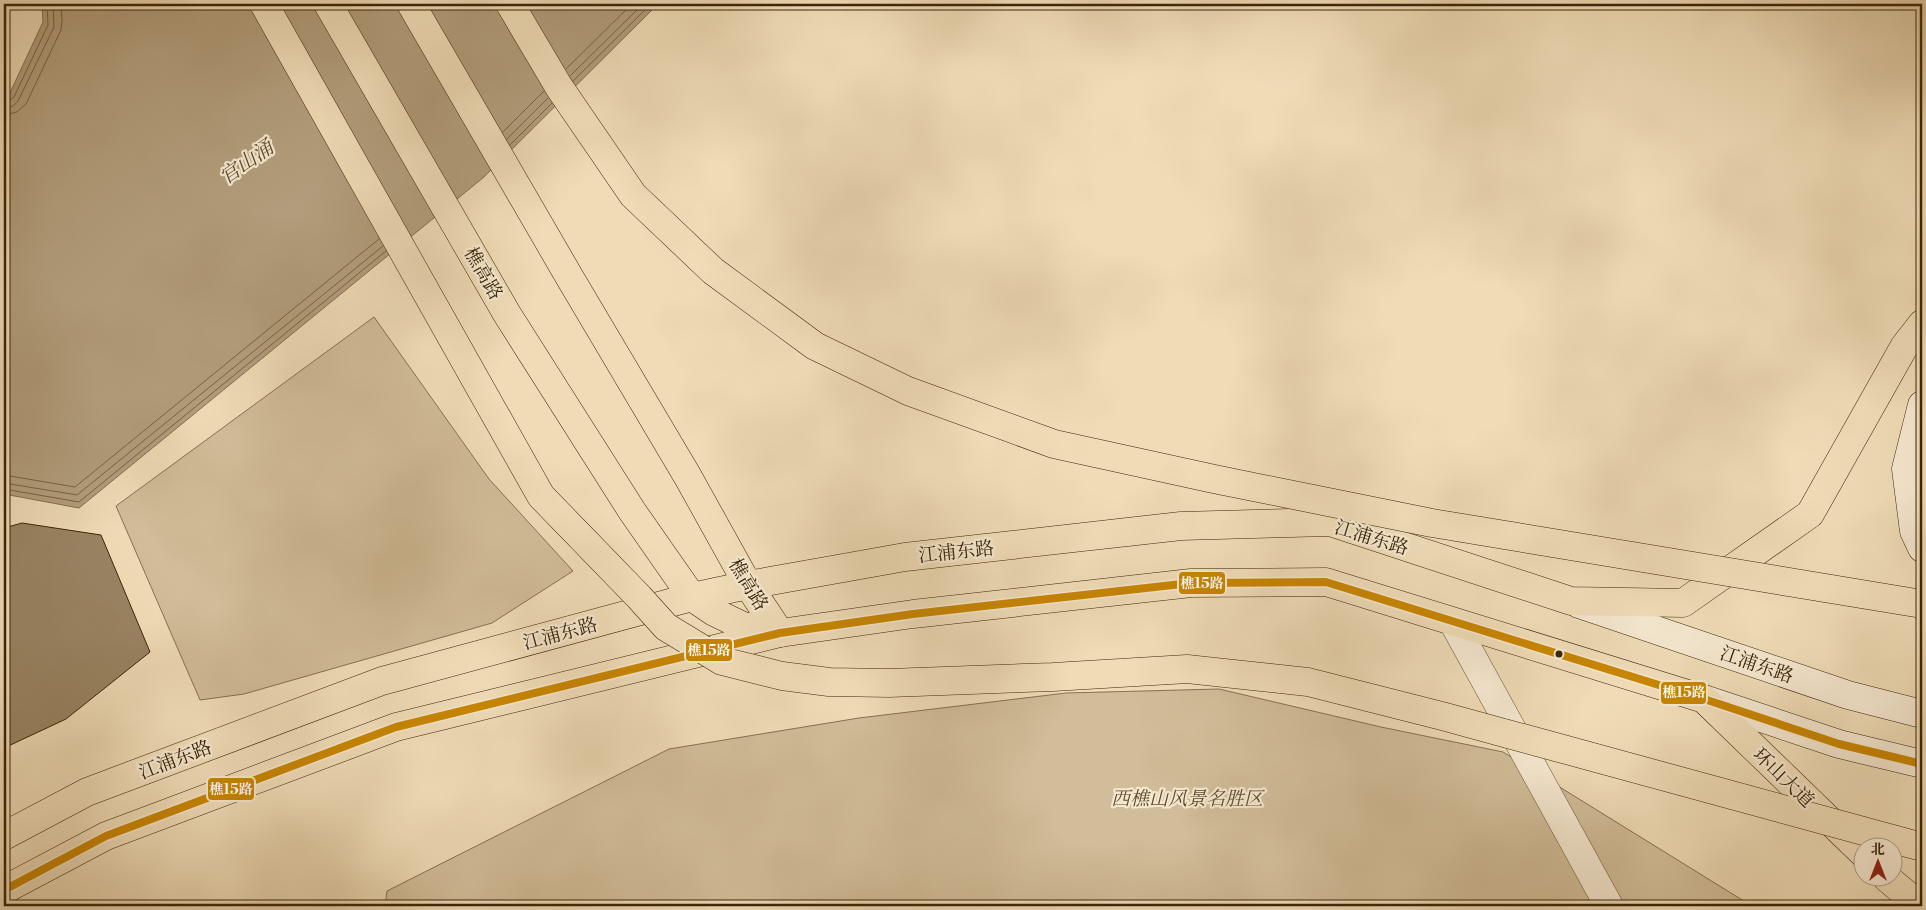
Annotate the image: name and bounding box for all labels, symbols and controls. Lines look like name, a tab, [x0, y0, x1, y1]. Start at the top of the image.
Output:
water label: 官山涌	[215, 135, 280, 191]
street label: 樵高路	[458, 243, 508, 304]
street label: 江浦东路	[1332, 515, 1412, 561]
street label: 江浦东路	[917, 536, 995, 568]
street label: 樵高路	[723, 554, 773, 615]
line badge: 樵15路	[1178, 571, 1226, 595]
text: 樵15路	[1180, 575, 1224, 593]
street label: 江浦东路	[520, 613, 600, 655]
line badge: 樵15路	[685, 638, 733, 662]
street label: 江浦东路	[1717, 641, 1797, 689]
text: 樵15路	[687, 642, 731, 660]
unlabelled marker	[1554, 649, 1564, 659]
line badge: 樵15路	[1660, 681, 1707, 705]
text: 樵15路	[1662, 684, 1706, 702]
street label: 江浦东路	[136, 735, 215, 785]
street label: 环山大道	[1748, 743, 1819, 813]
line badge: 樵15路	[207, 777, 255, 801]
text: 樵15路	[209, 781, 253, 799]
park label: 西樵山风景名胜区	[1111, 787, 1266, 811]
north arrow	[1854, 838, 1904, 888]
text: 北	[1871, 841, 1885, 859]

